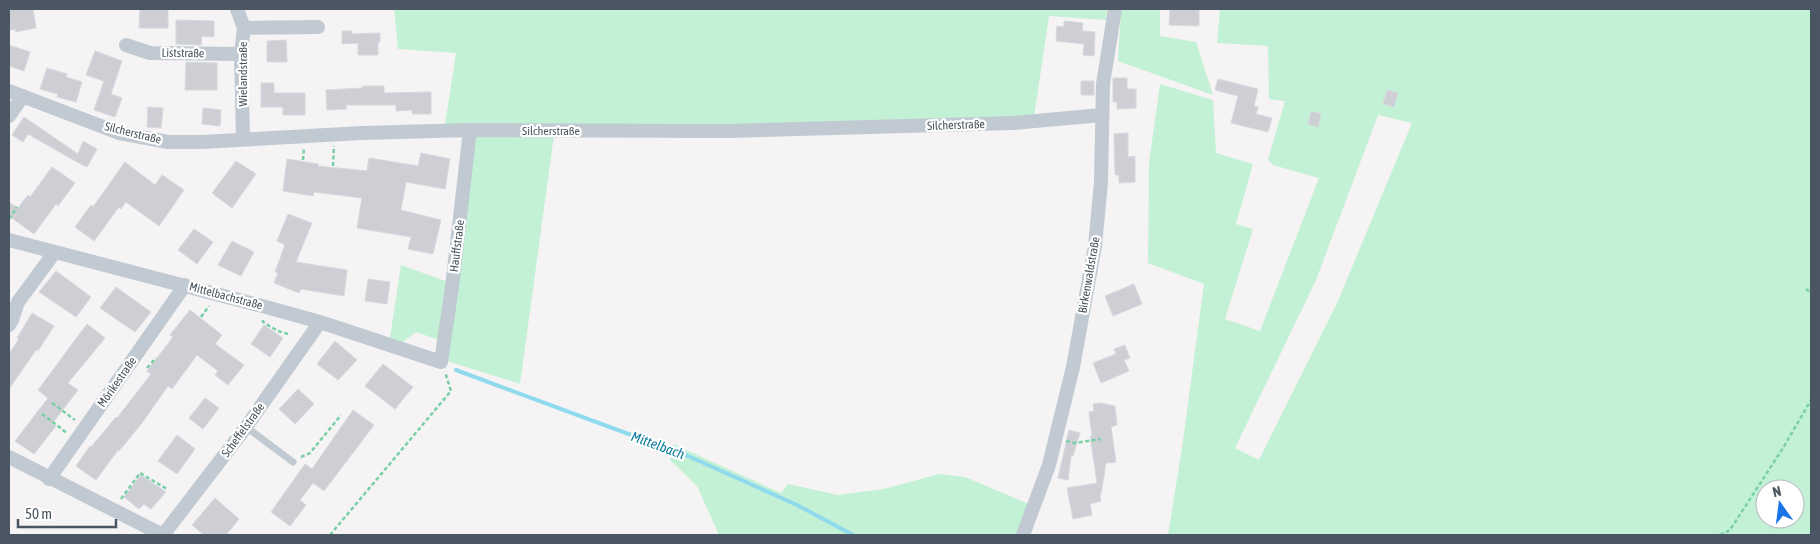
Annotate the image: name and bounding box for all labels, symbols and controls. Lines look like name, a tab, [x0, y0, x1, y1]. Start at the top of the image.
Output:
street label: Wielandstraße	[236, 42, 250, 106]
street label: Liststraße	[161, 46, 205, 60]
street label: Silcherstraße	[927, 117, 985, 133]
street label: Silcherstraße	[103, 119, 163, 147]
street label: Silcherstraße	[522, 124, 580, 138]
street label: Hauffstraße	[447, 219, 467, 273]
street label: Birkenwaldstraße	[1075, 236, 1103, 314]
street label: Mittelbachstraße	[188, 279, 264, 313]
street label: Mörikestraße	[95, 354, 139, 410]
street label: Scheffelstraße	[219, 400, 267, 460]
water label: Mittelbach	[629, 428, 687, 462]
north arrow	[1755, 479, 1805, 529]
text: N	[1771, 483, 1783, 500]
scale bar	[18, 496, 115, 528]
text: 50 m	[25, 505, 52, 522]

